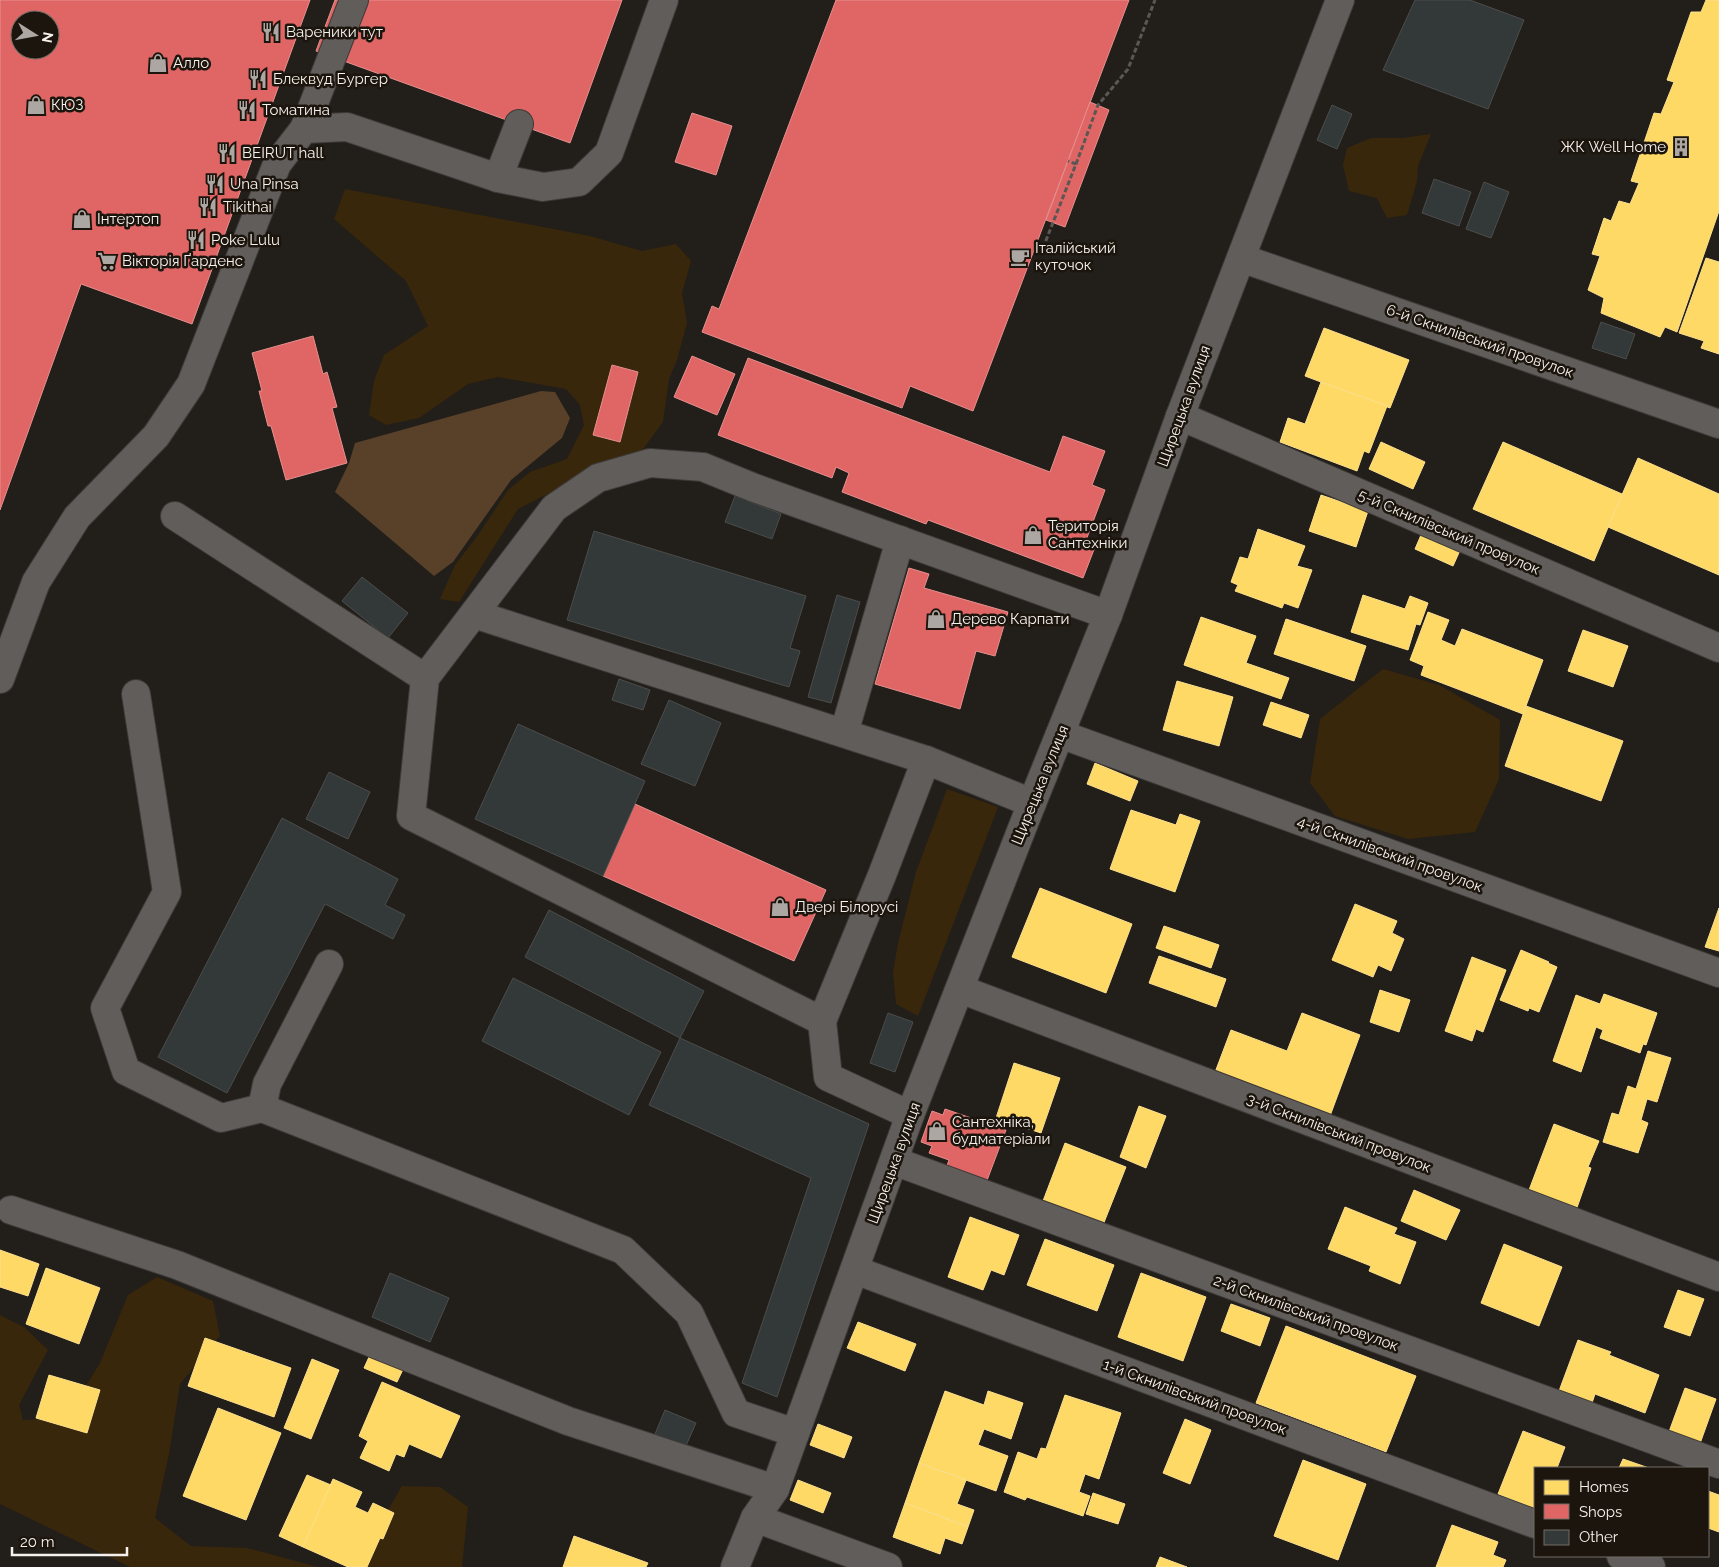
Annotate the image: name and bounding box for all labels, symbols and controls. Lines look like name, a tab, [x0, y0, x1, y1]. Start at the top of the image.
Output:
north arrow	[10, 10, 60, 60]
restaurant icon: Вареники тут	[260, 21, 282, 43]
place label: Вареники тут	[286, 23, 383, 41]
text: N	[39, 31, 57, 44]
shop icon: Алло	[147, 52, 169, 74]
place label: Алло	[173, 54, 209, 72]
restaurant icon: Блеквуд Бургер	[247, 68, 269, 90]
place label: Блеквуд Бургер	[273, 70, 388, 88]
shop icon: КЮЗ	[25, 94, 47, 116]
place label: КЮЗ	[51, 96, 83, 114]
restaurant icon: Томатина	[236, 99, 258, 121]
place label: Томатина	[262, 101, 330, 119]
building icon: ЖК Well Home	[1670, 136, 1692, 158]
place label: ЖК Well Home	[1561, 138, 1666, 156]
restaurant icon: BEIRUT hall	[216, 142, 238, 164]
place label: BEIRUT hall	[242, 144, 324, 162]
restaurant icon: Una Pinsa	[204, 173, 226, 195]
place label: Una Pinsa	[230, 175, 299, 193]
restaurant icon: Tikithai	[197, 196, 219, 218]
place label: Tikithai	[223, 198, 272, 216]
shop icon: Інтертоп	[71, 208, 93, 230]
place label: Інтертоп	[97, 210, 159, 228]
restaurant icon: Poke Lulu	[185, 229, 207, 251]
place label: Poke Lulu	[211, 231, 280, 249]
place label: Італійський куточок	[1035, 239, 1116, 274]
cafe icon: Італійський куточок	[1009, 246, 1031, 268]
supermarket icon: Вікторія Ґарденс	[96, 250, 118, 272]
place label: Вікторія Ґарденс	[122, 252, 243, 270]
street label: 6-й Скнилівський провулок	[1384, 300, 1576, 382]
street label: Щирецька вулиця	[1154, 343, 1214, 469]
street label: 5-й Скнилівський провулок	[1355, 485, 1543, 579]
place label: Територія Сантехніки	[1048, 517, 1127, 552]
shop icon: Територія Сантехніки	[1022, 524, 1044, 546]
shop icon: Дерево Карпати	[925, 608, 947, 630]
place label: Дерево Карпати	[951, 610, 1069, 628]
street label: Щирецька вулиця	[1008, 722, 1072, 848]
street label: 4-й Скнилівський провулок	[1295, 812, 1485, 896]
shop icon: Двері Білорусі	[769, 896, 791, 918]
place label: Двері Білорусі	[795, 898, 898, 916]
street label: 3-й Скнилівський провулок	[1244, 1090, 1434, 1177]
street label: Щирецька вулиця	[864, 1100, 924, 1226]
place label: Сантехніка, будматеріали	[952, 1113, 1050, 1148]
shop icon: Сантехніка, будматеріали	[926, 1120, 948, 1142]
street label: 2-й Скнилівський провулок	[1211, 1271, 1401, 1355]
street label: 1-й Скнилівський провулок	[1101, 1355, 1289, 1439]
legend	[1534, 1467, 1709, 1557]
text: Homes	[1579, 1478, 1629, 1496]
text: Shops	[1579, 1503, 1622, 1521]
scale bar	[12, 1524, 128, 1556]
text: Other	[1579, 1528, 1619, 1546]
text: 20 m	[20, 1533, 55, 1551]

